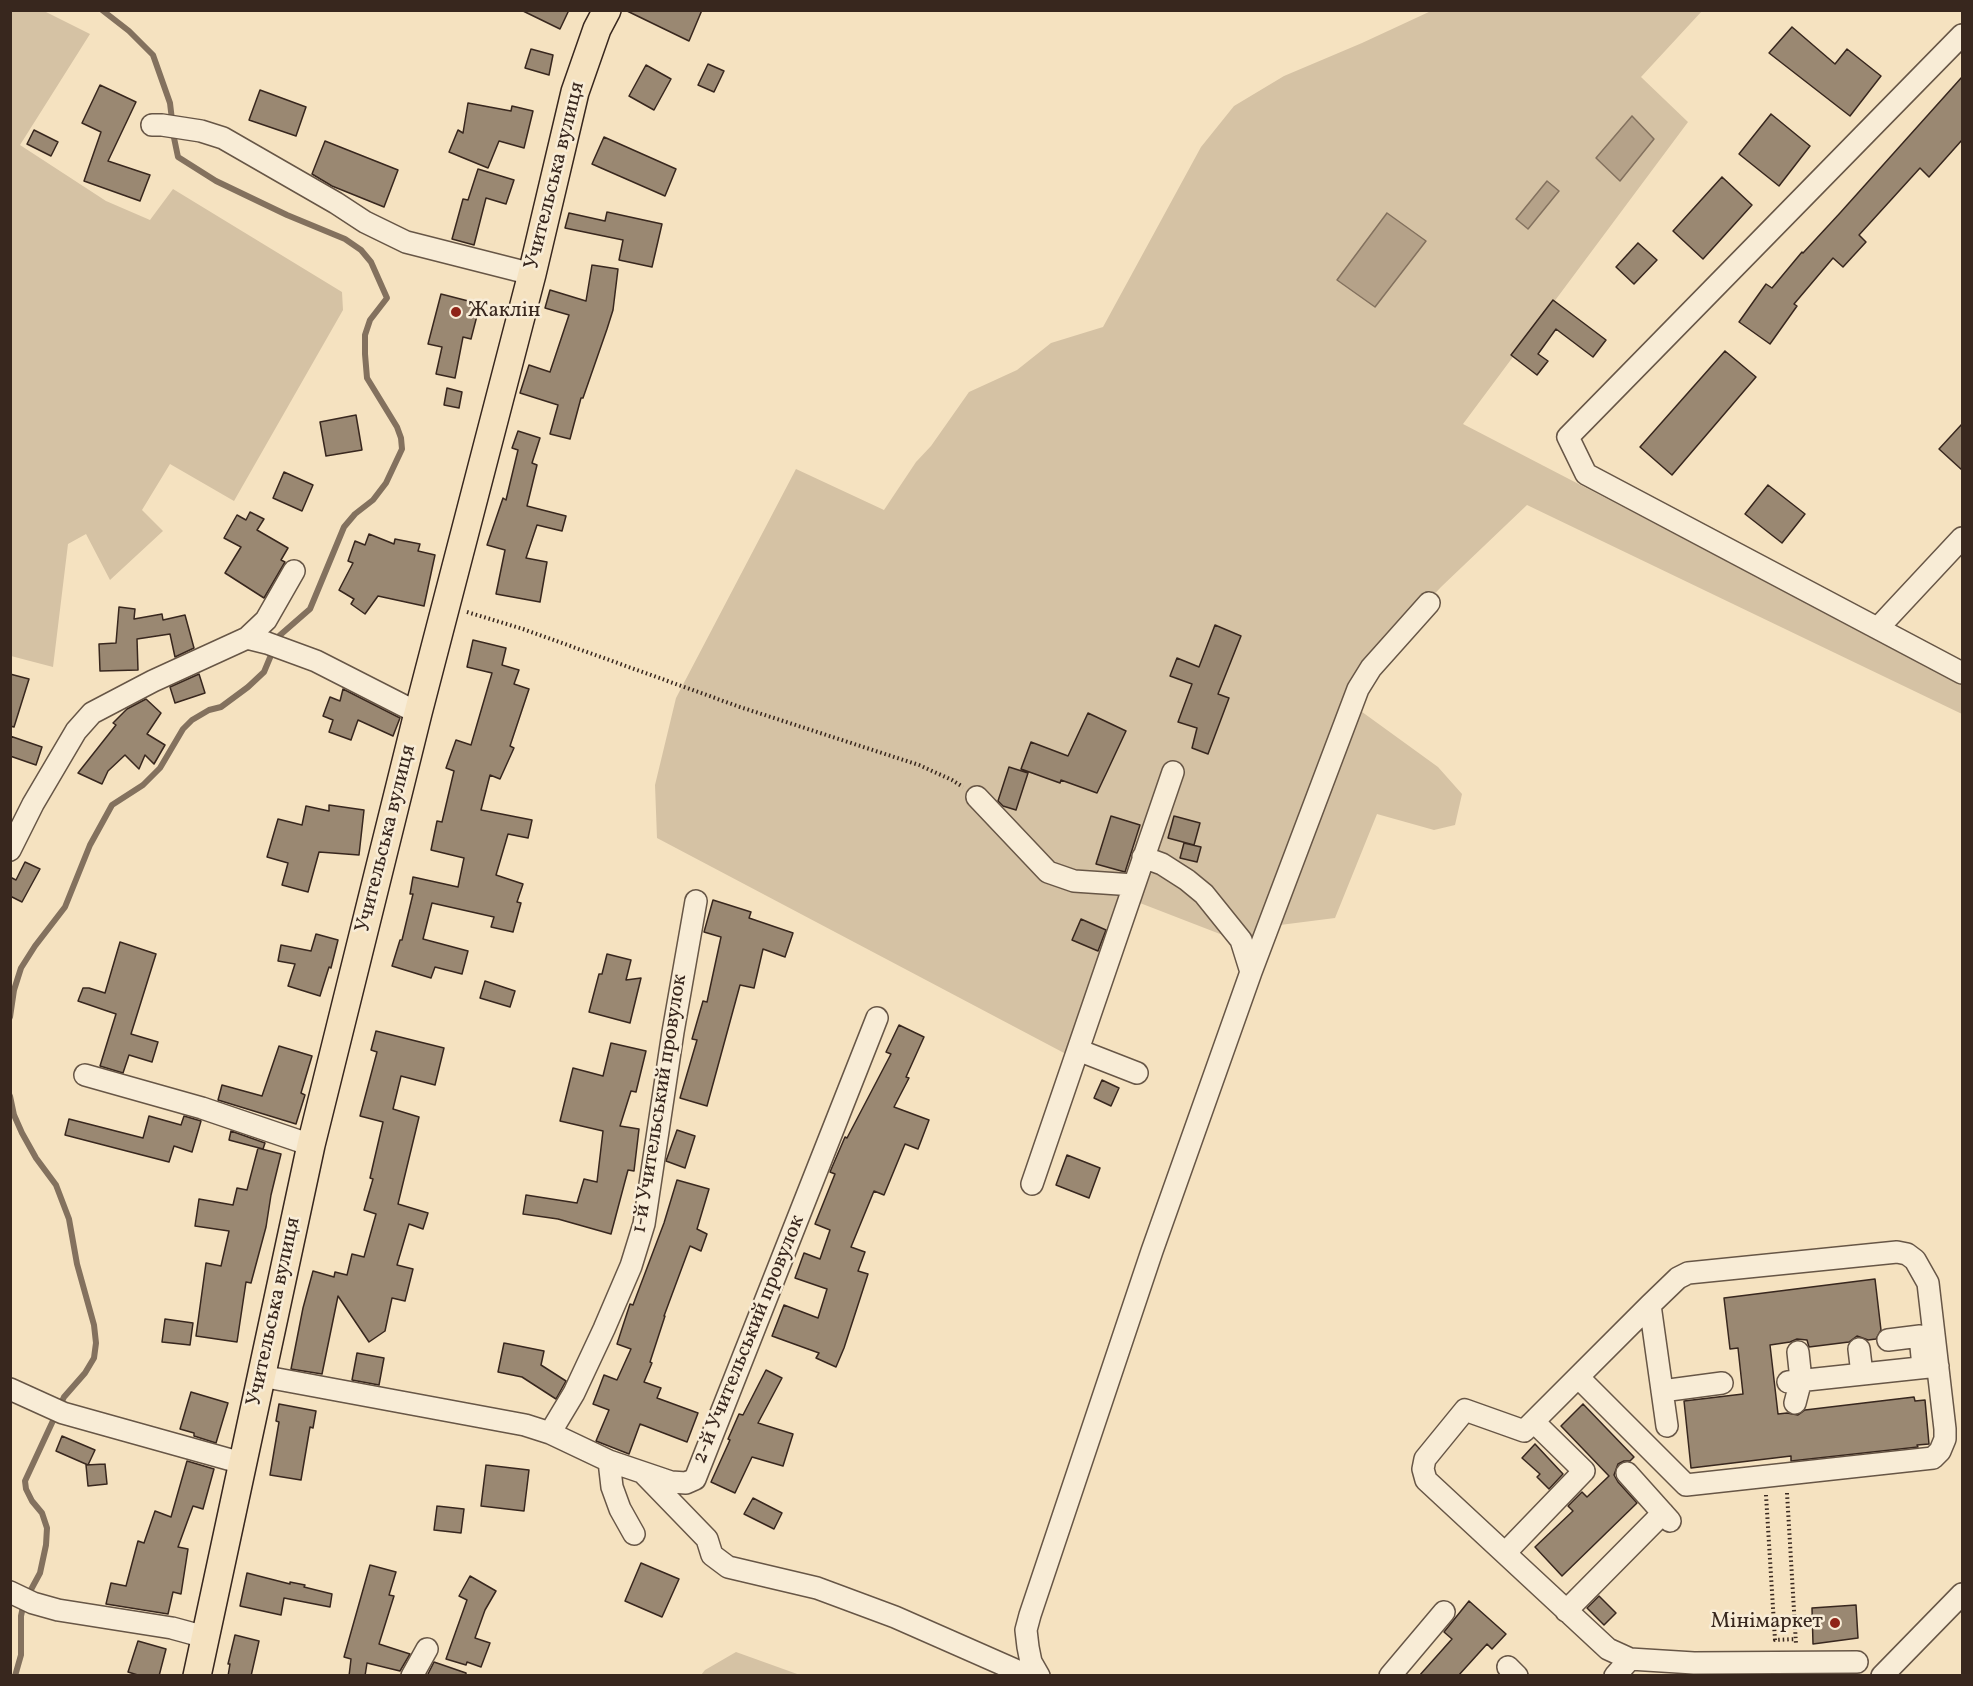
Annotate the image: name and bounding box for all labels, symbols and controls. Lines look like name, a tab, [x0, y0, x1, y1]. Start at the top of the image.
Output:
street label: Учительська вулиця	[520, 79, 592, 273]
place label: Жаклін	[468, 299, 541, 325]
marker: Жаклін	[449, 305, 463, 319]
street label: Учительська вулиця	[351, 742, 423, 936]
street label: 1-й Учительський провулок	[628, 973, 694, 1235]
street label: 2-й Учительський провулок	[689, 1212, 811, 1468]
street label: Учительська вулиця	[243, 1215, 307, 1409]
place label: Мінімаркет	[1711, 1610, 1823, 1636]
marker: Мінімаркет	[1828, 1616, 1842, 1630]

